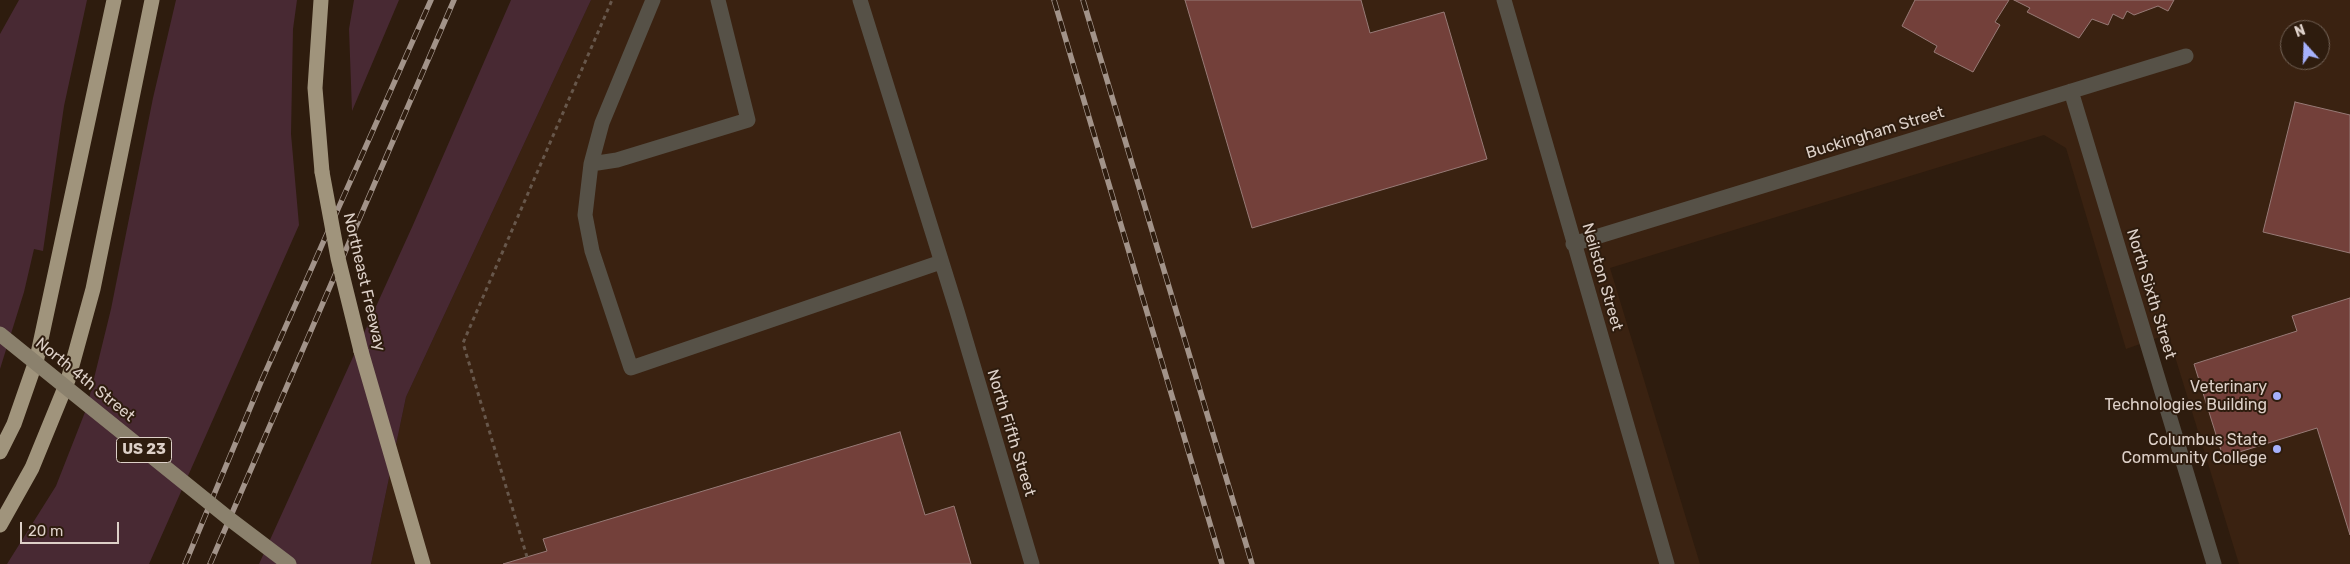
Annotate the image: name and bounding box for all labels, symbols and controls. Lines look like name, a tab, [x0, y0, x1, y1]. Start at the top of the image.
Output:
north arrow	[2280, 20, 2330, 70]
text: N	[2292, 22, 2308, 41]
street label: Buckingham Street	[1804, 103, 1946, 163]
street label: Northeast Freeway	[339, 211, 389, 353]
street label: Neilston Street	[1577, 221, 1627, 333]
street label: North Sixth Street	[2122, 227, 2180, 361]
street label: North 4th Street	[31, 334, 139, 426]
street label: North Fifth Street	[983, 367, 1039, 499]
place label: Veterinary Technologies Building	[2105, 377, 2267, 415]
marker: Veterinary Technologies Building	[2271, 390, 2283, 402]
place label: Columbus State Community College	[2121, 430, 2267, 468]
road number: US 23	[116, 438, 172, 462]
marker: Columbus State Community College	[2271, 443, 2283, 455]
scale bar	[22, 512, 121, 544]
text: 20 m	[28, 522, 63, 540]

